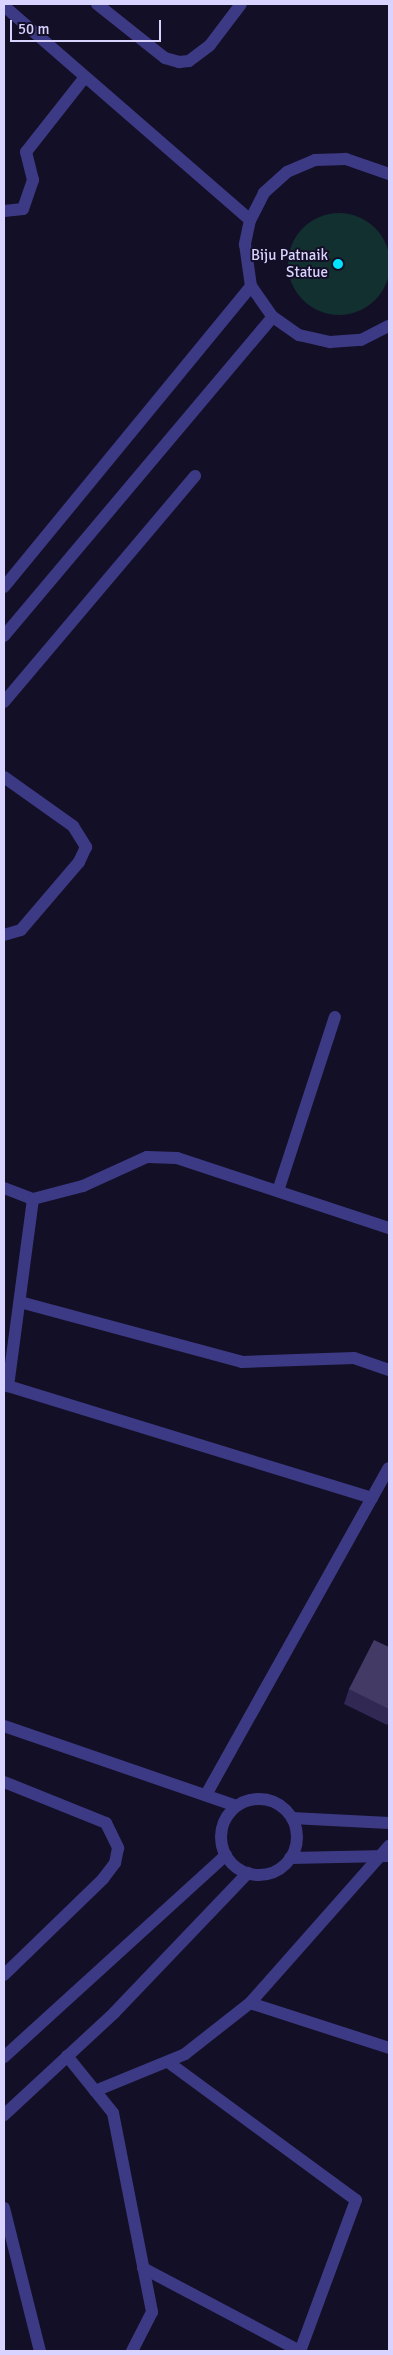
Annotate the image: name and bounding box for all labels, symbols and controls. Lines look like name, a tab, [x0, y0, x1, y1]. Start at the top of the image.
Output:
scale bar	[12, 10, 164, 42]
text: 50 m	[18, 20, 49, 38]
place label: Biju Patnaik Statue	[251, 246, 328, 281]
marker: Biju Patnaik Statue	[332, 258, 344, 270]

